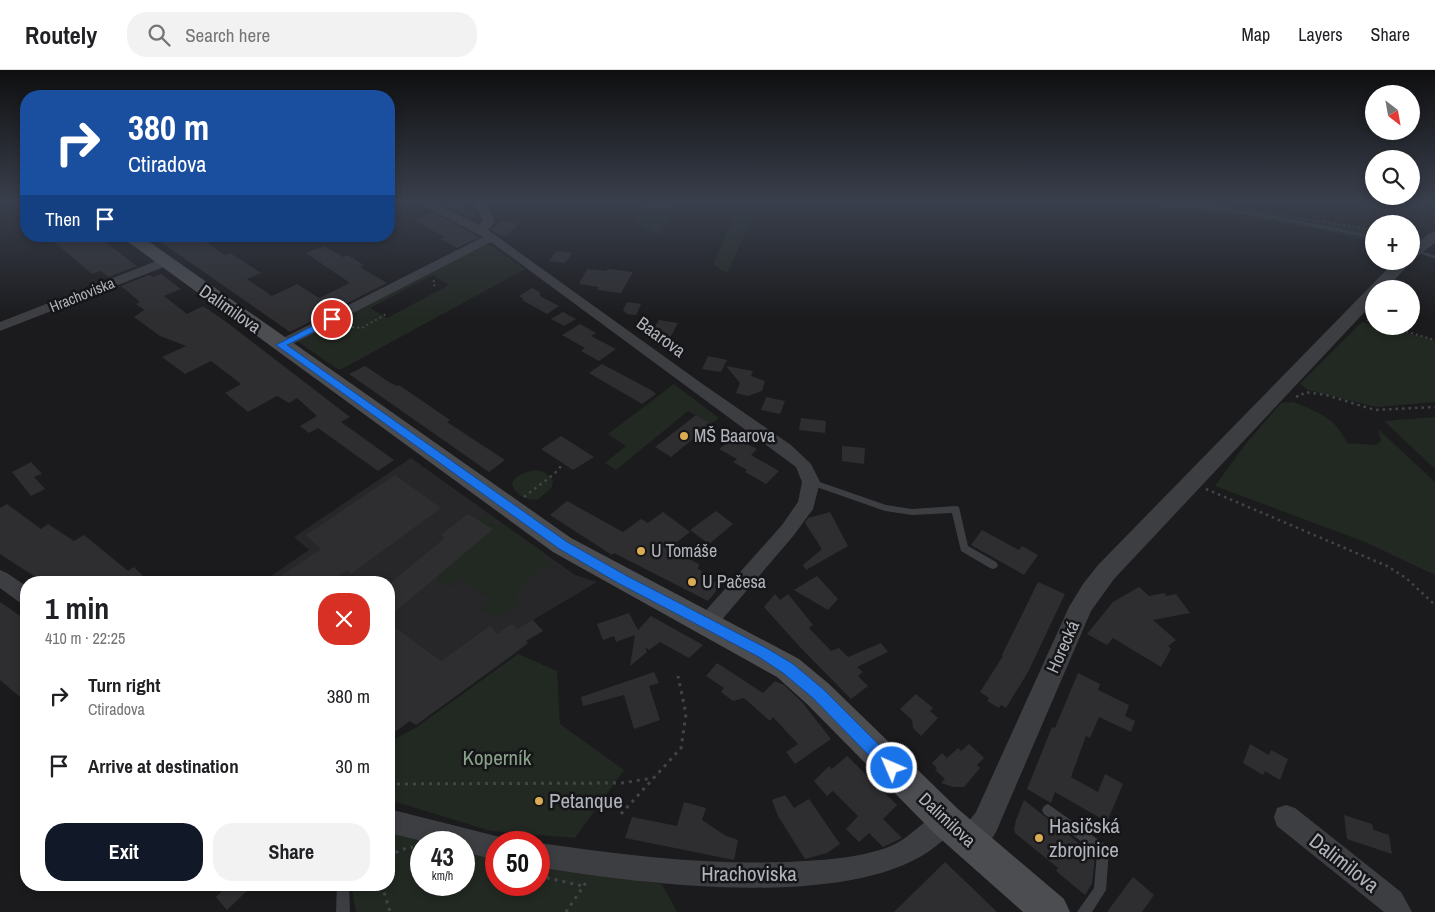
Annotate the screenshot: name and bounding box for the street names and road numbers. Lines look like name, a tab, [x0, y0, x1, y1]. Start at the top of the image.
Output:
street label: Hrachoviska	[46, 272, 118, 317]
street label: Dalimilova	[195, 278, 266, 339]
street label: Baarova	[632, 310, 691, 363]
street label: Horecká	[1040, 617, 1085, 677]
street label: Dalimilova	[913, 787, 981, 853]
street label: Dalimilova	[1303, 826, 1386, 899]
street label: Hrachoviska	[701, 859, 797, 888]

